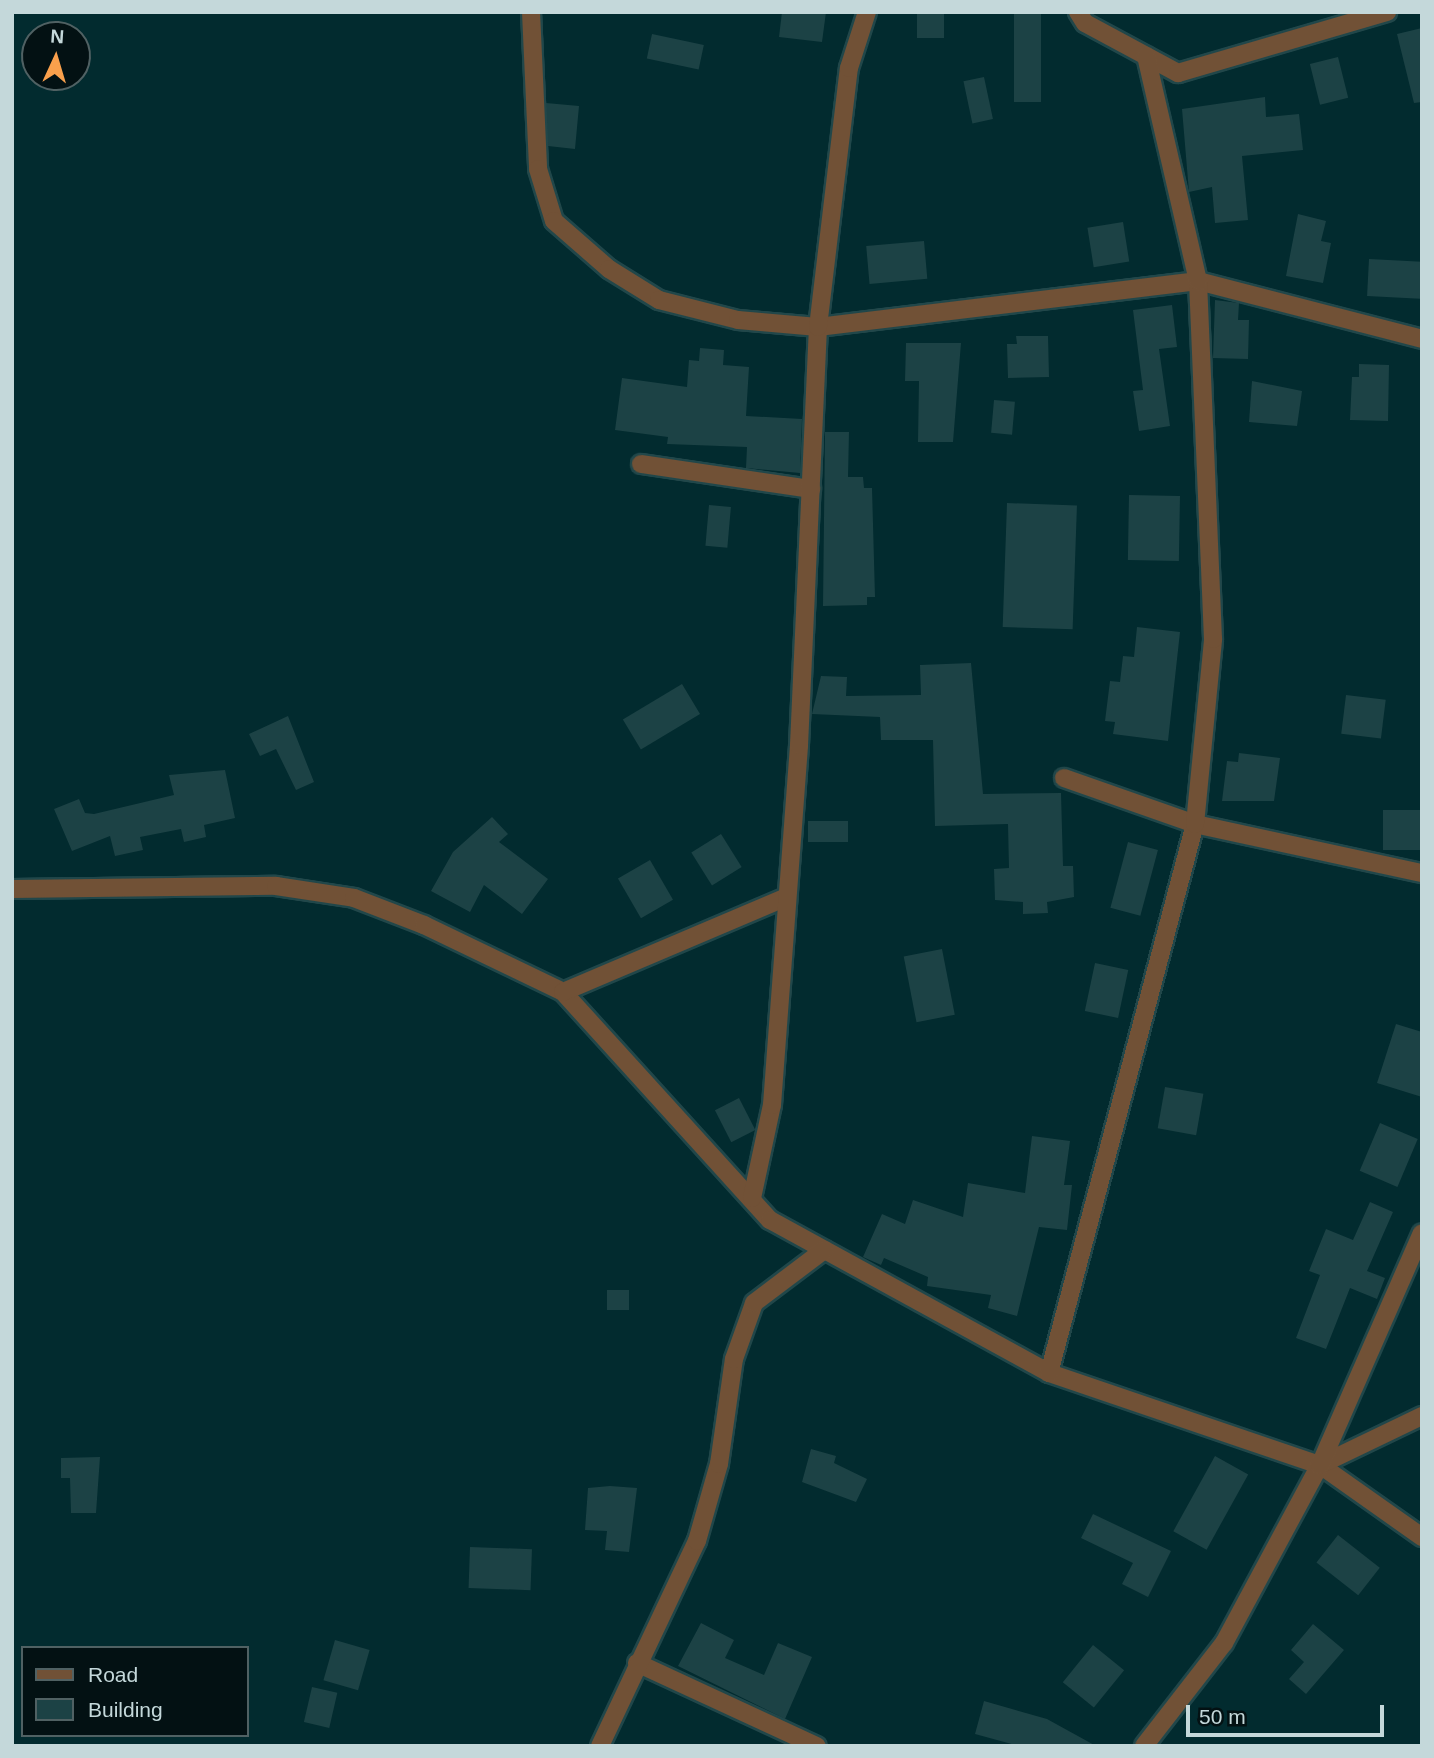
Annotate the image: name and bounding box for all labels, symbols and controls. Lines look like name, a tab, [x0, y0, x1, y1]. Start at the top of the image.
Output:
north arrow	[21, 21, 91, 91]
text: N	[50, 26, 65, 48]
legend	[21, 1646, 248, 1737]
text: Road	[88, 1663, 138, 1686]
scale bar	[1189, 1692, 1387, 1736]
text: Building	[88, 1698, 163, 1721]
text: 50 m	[1199, 1705, 1246, 1728]

